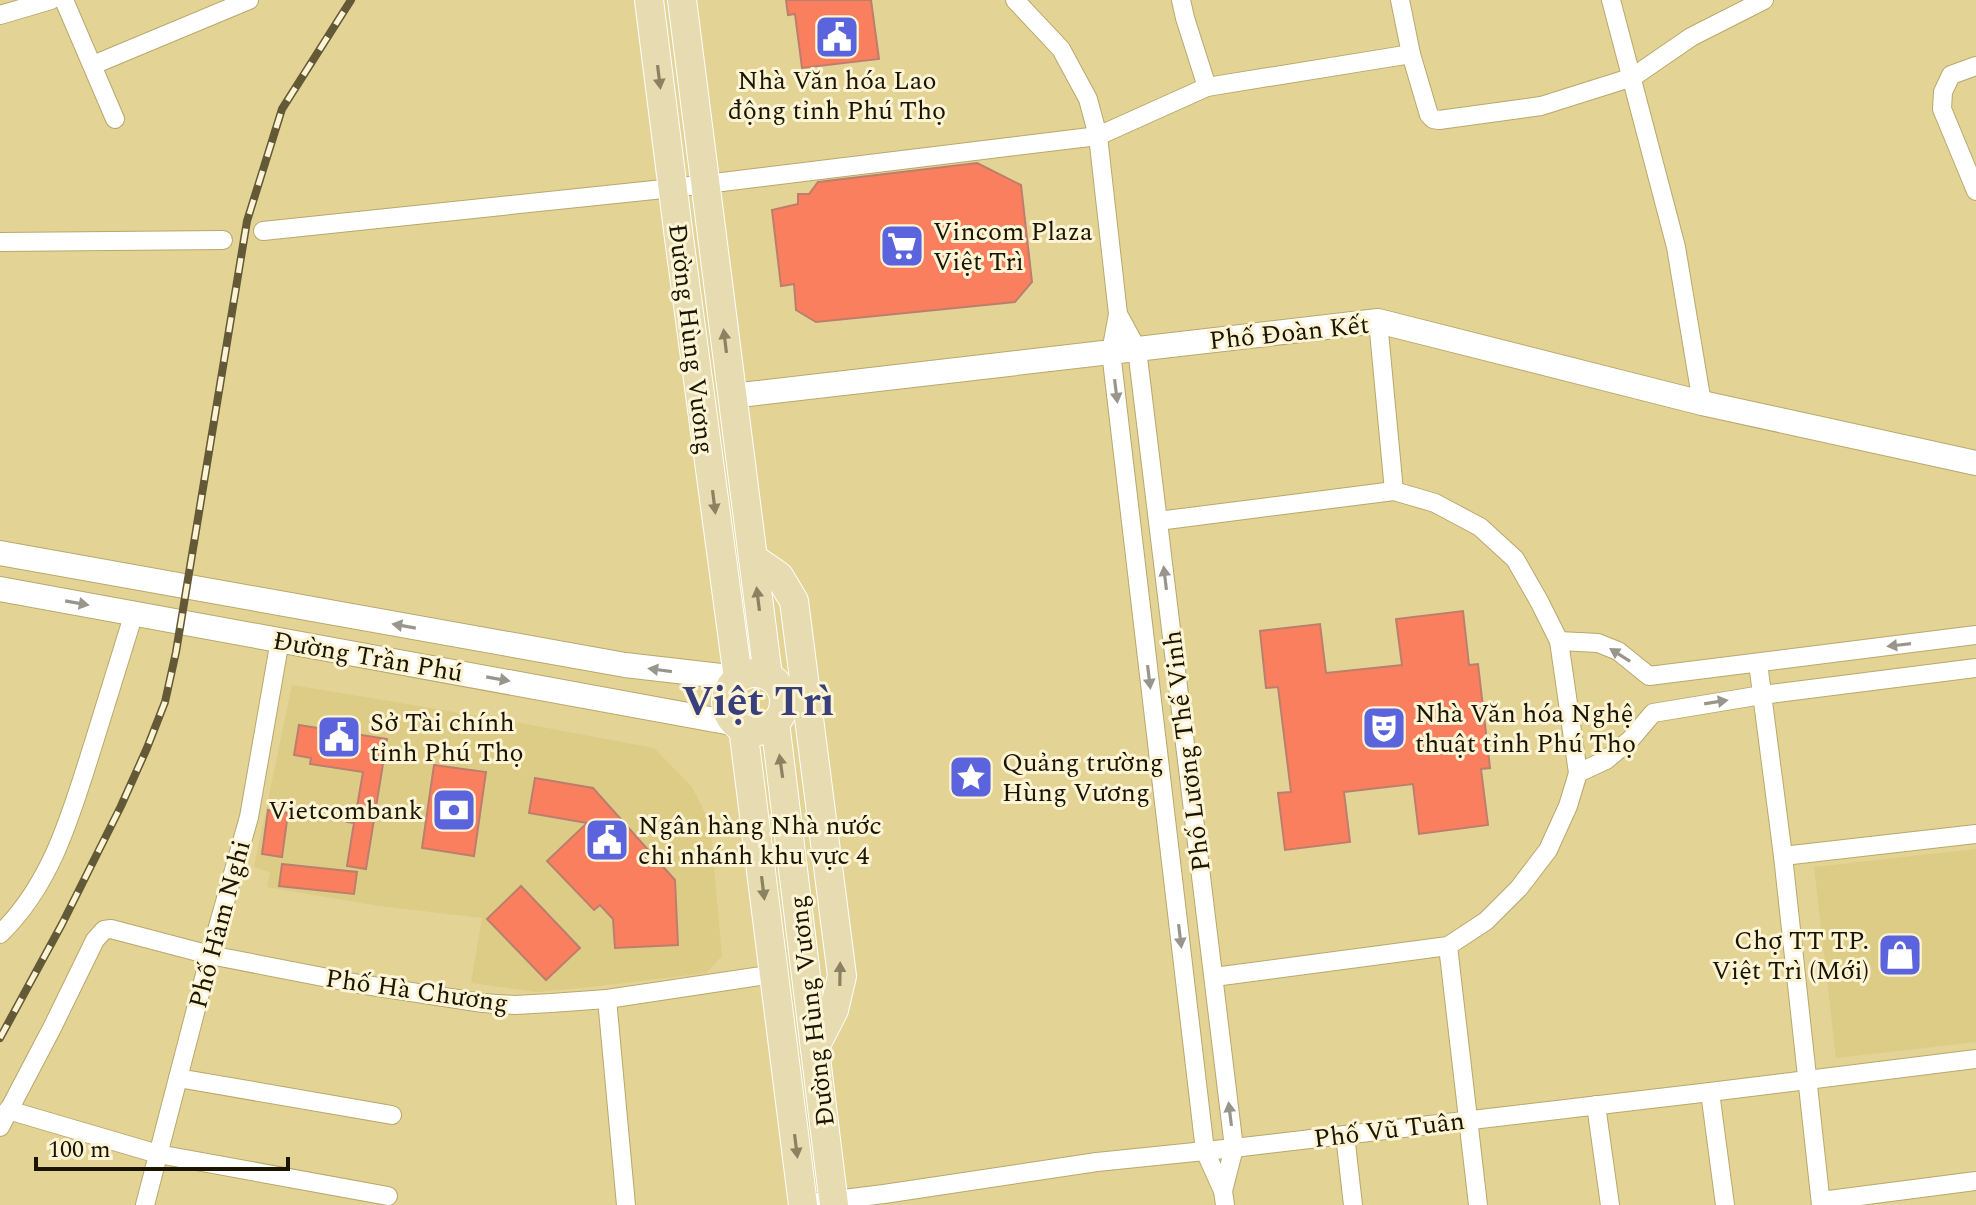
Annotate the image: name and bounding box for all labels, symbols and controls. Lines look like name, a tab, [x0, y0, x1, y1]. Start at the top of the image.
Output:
public building icon: Nhà Văn hóa Lao động tỉnh Phú Thọ	[813, 13, 861, 61]
place label: Nhà Văn hóa Lao động tỉnh Phú Thọ	[728, 61, 946, 131]
one-way arrow	[653, 65, 666, 90]
place label: Vincom Plaza Việt Trì	[933, 212, 1093, 282]
street label: Đường Hùng Vương	[657, 221, 725, 457]
supermarket icon: Vincom Plaza Việt Trì	[878, 222, 926, 270]
street label: Phố Đoàn Kết	[1207, 305, 1371, 361]
one-way arrow	[718, 328, 731, 353]
one-way arrow	[1109, 379, 1122, 404]
one-way arrow	[707, 490, 720, 515]
one-way arrow	[1159, 565, 1172, 590]
one-way arrow	[751, 586, 764, 611]
one-way arrow	[65, 597, 90, 609]
one-way arrow	[391, 619, 416, 632]
street label: Đường Trần Phú	[270, 621, 466, 693]
street label: Phố Lương Thế Vinh	[1152, 628, 1222, 874]
one-way arrow	[1886, 639, 1911, 652]
one-way arrow	[1609, 648, 1631, 662]
one-way arrow	[648, 663, 673, 676]
one-way arrow	[1143, 665, 1156, 690]
district label: Việt Trì	[681, 671, 835, 734]
one-way arrow	[486, 674, 511, 686]
place label: Nhà Văn hóa Nghệ thuật tỉnh Phú Thọ	[1415, 694, 1636, 764]
one-way arrow	[1704, 696, 1729, 708]
place label: Sở Tài chính tỉnh Phú Thọ	[370, 703, 524, 773]
theatre icon: Nhà Văn hóa Nghệ thuật tỉnh Phú Thọ	[1360, 704, 1408, 752]
public building icon: Sở Tài chính tỉnh Phú Thọ	[315, 713, 363, 761]
place label: Quảng trường Hùng Vương	[1002, 743, 1164, 813]
one-way arrow	[774, 753, 787, 778]
place icon: Quảng trường Hùng Vương	[947, 753, 995, 801]
bank icon: Vietcombank	[430, 786, 478, 834]
place label: Vietcombank	[268, 791, 423, 831]
place label: Ngân hàng Nhà nước chi nhánh khu vực 4	[638, 806, 882, 876]
public building icon: Ngân hàng Nhà nước chi nhánh khu vực 4	[583, 816, 631, 864]
street label: Phố Hàm Nghi	[178, 836, 262, 1013]
one-way arrow	[757, 876, 770, 901]
street label: Đường Hùng Vương	[778, 893, 846, 1129]
place label: Chợ TT TP. Việt Trì (Mới)	[1712, 921, 1869, 991]
one-way arrow	[1173, 923, 1186, 948]
shop icon: Chợ TT TP. Việt Trì (Mới)	[1876, 931, 1924, 979]
street label: Phố Hà Chương	[323, 958, 511, 1024]
one-way arrow	[833, 961, 846, 986]
street label: Phố Vũ Tuân	[1311, 1101, 1467, 1159]
one-way arrow	[1224, 1102, 1237, 1127]
scale bar	[36, 1121, 288, 1171]
text: 100 m	[48, 1132, 111, 1168]
one-way arrow	[789, 1134, 802, 1159]

